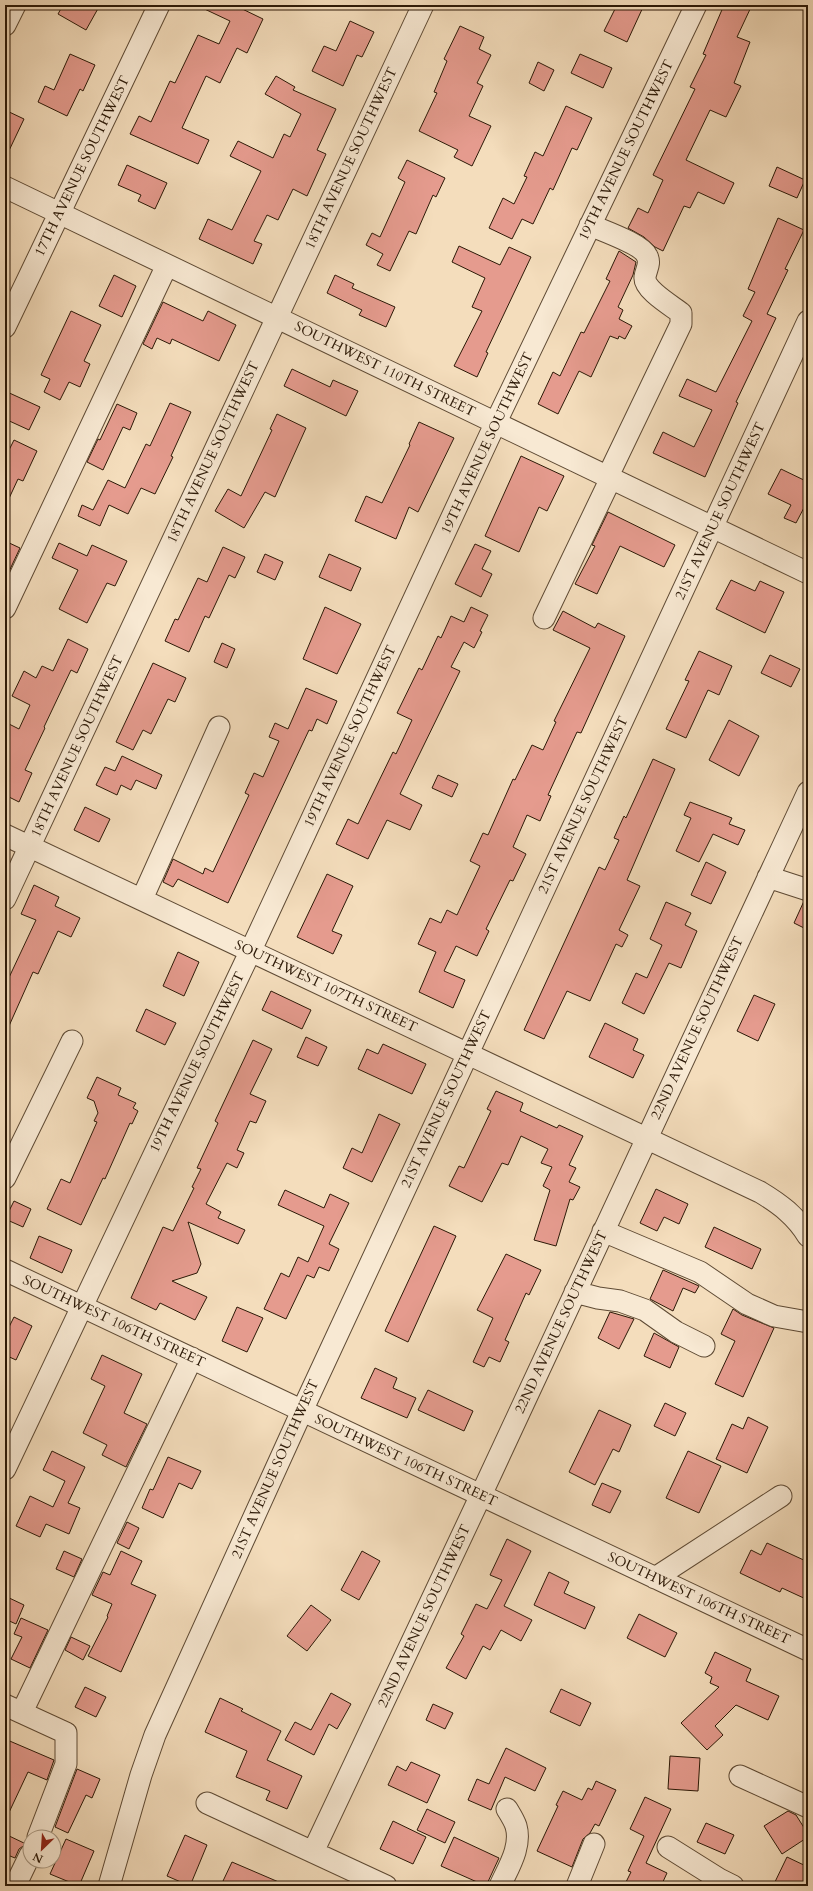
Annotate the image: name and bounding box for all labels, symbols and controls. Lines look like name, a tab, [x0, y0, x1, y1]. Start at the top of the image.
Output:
street label: 19TH AVENUE SOUTHWEST	[574, 57, 678, 243]
street label: 18TH AVENUE SOUTHWEST	[300, 64, 402, 252]
street label: 17TH AVENUE SOUTHWEST	[30, 73, 134, 259]
street label: SOUTHWEST 110TH STREET	[291, 317, 479, 421]
street label: 19TH AVENUE SOUTHWEST	[436, 349, 538, 537]
street label: 18TH AVENUE SOUTHWEST	[162, 358, 264, 546]
street label: 21ST AVENUE SOUTHWEST	[670, 419, 770, 603]
street label: 19TH AVENUE SOUTHWEST	[299, 642, 401, 830]
street label: 18TH AVENUE SOUTHWEST	[26, 652, 128, 840]
street label: 21ST AVENUE SOUTHWEST	[533, 713, 633, 897]
street label: 22ND AVENUE SOUTHWEST	[646, 933, 748, 1123]
street label: SOUTHWEST 107TH STREET	[232, 935, 420, 1037]
street label: 19TH AVENUE SOUTHWEST	[145, 969, 249, 1155]
street label: 21ST AVENUE SOUTHWEST	[396, 1007, 496, 1191]
street label: 22ND AVENUE SOUTHWEST	[510, 1227, 612, 1417]
street label: SOUTHWEST 106TH STREET	[20, 1270, 208, 1372]
street label: 21ST AVENUE SOUTHWEST	[227, 1377, 323, 1561]
street label: SOUTHWEST 106TH STREET	[312, 1409, 500, 1511]
street label: 22ND AVENUE SOUTHWEST	[373, 1521, 475, 1711]
street label: SOUTHWEST 106TH STREET	[605, 1547, 793, 1649]
north arrow	[22, 1829, 62, 1869]
text: N	[30, 1849, 45, 1866]

